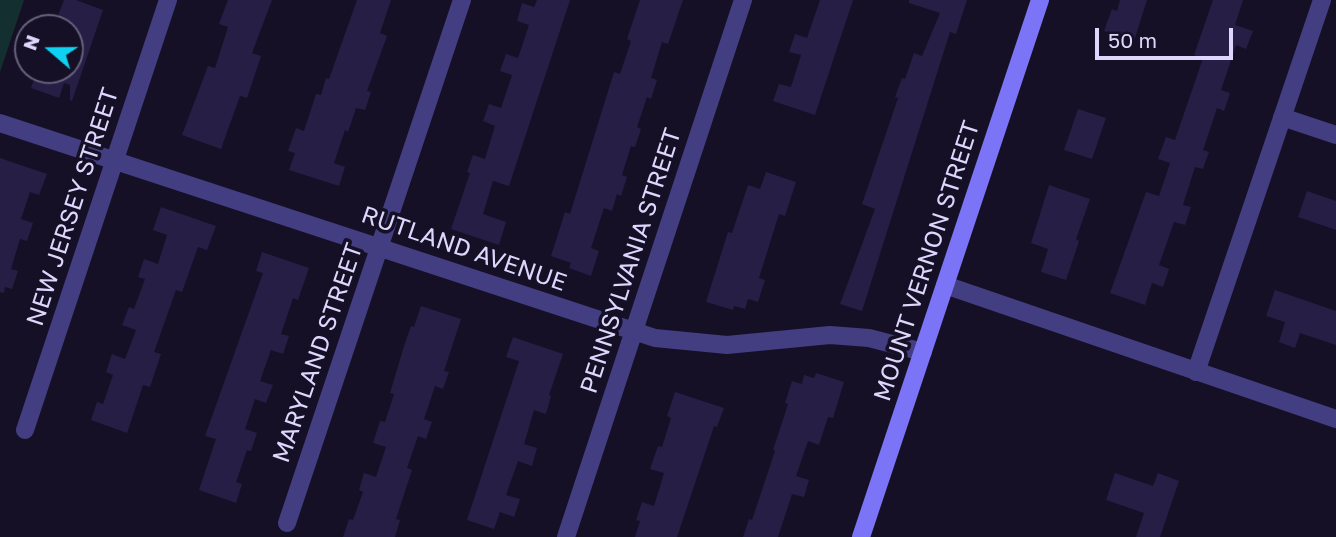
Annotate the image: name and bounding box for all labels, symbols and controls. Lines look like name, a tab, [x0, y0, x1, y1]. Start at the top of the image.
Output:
north arrow	[14, 14, 84, 84]
scale bar	[1098, 14, 1236, 58]
text: 50 m	[1108, 27, 1157, 53]
text: N	[17, 32, 44, 53]
street label: NEW JERSEY STREET	[21, 84, 125, 330]
street label: MOUNT VERNON STREET	[868, 117, 986, 405]
street label: PENNSYLVANIA STREET	[575, 125, 687, 397]
street label: RUTLAND AVENUE	[358, 200, 570, 298]
street label: MARYLAND STREET	[267, 240, 369, 466]

